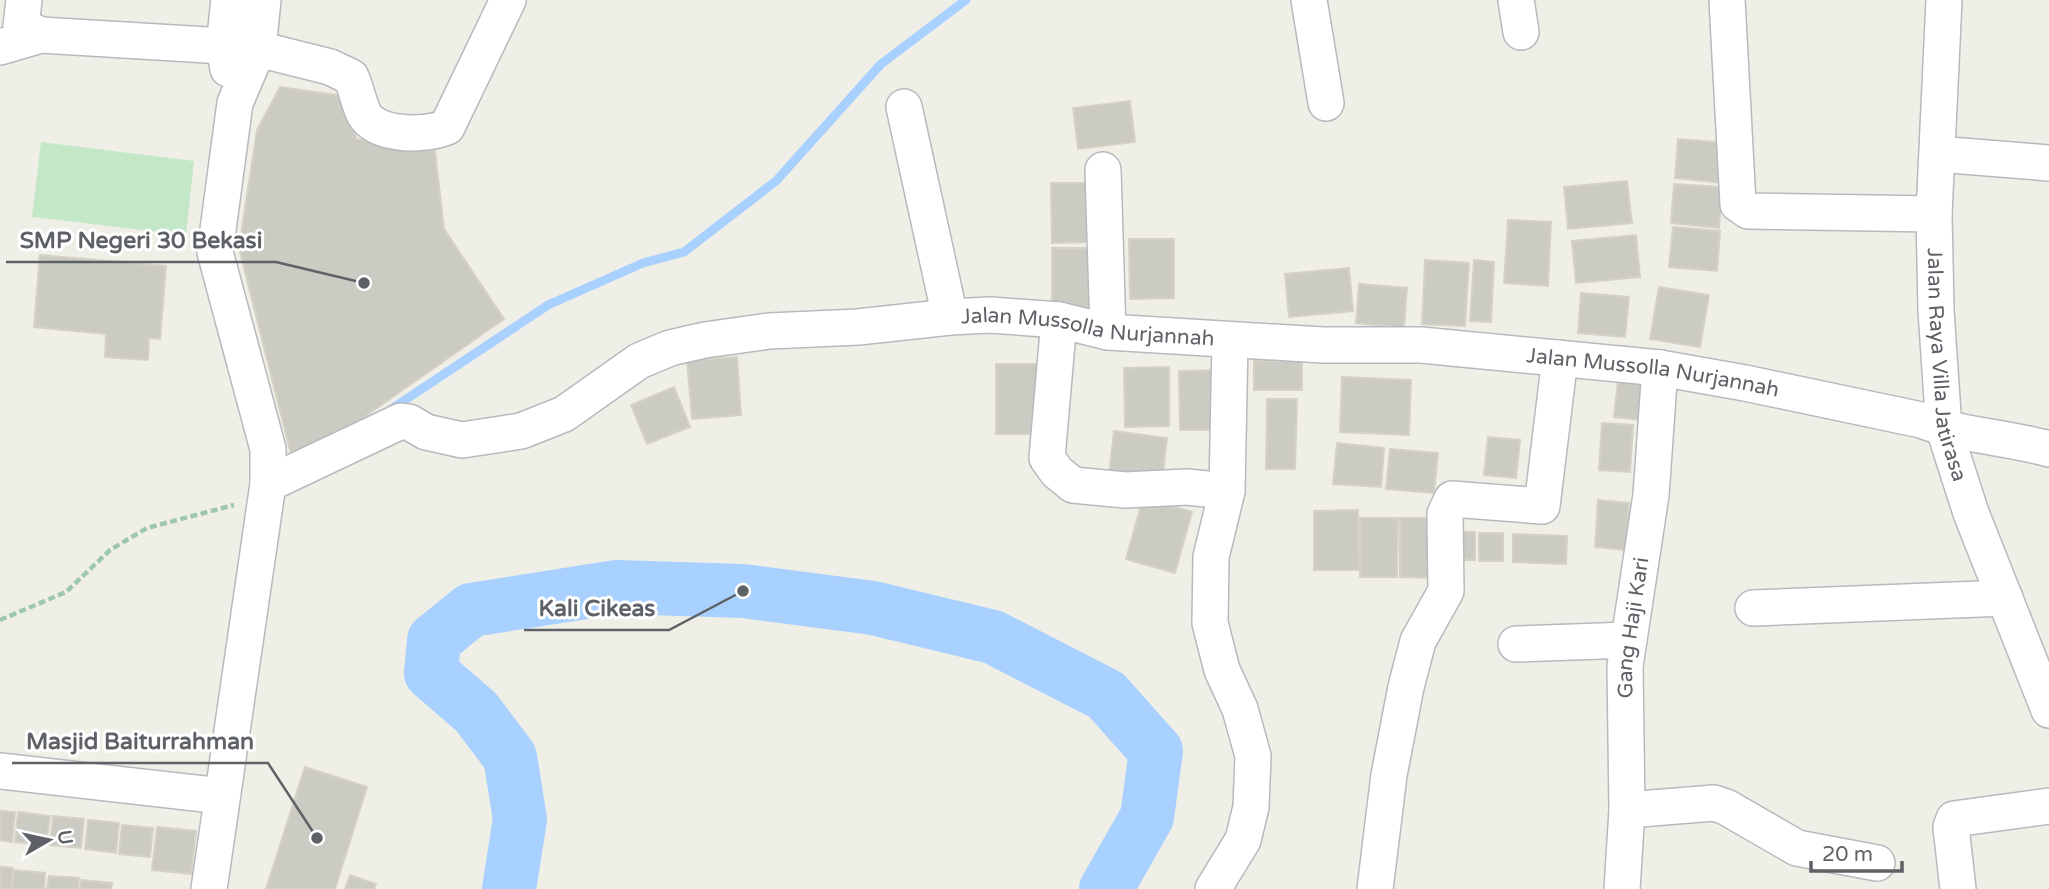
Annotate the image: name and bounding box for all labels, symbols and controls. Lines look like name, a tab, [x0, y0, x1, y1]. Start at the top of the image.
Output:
callout: SMP Negeri 30 Bekasi	[6, 218, 276, 262]
text: SMP Negeri 30 Bekasi	[20, 227, 262, 255]
street label: Jalan Raya Villa Jatirasa	[1922, 248, 1972, 485]
street label: Jalan Mussolla Nurjannah	[960, 303, 1215, 351]
street label: Jalan Mussolla Nurjannah	[1525, 343, 1781, 403]
street label: Gang Haji Kari	[1612, 556, 1654, 698]
callout: Kali Cikeas	[524, 586, 669, 630]
text: Kali Cikeas	[539, 595, 655, 623]
callout: Masjid Baiturrahman	[12, 719, 268, 763]
text: Masjid Baiturrahman	[26, 728, 254, 756]
north arrow	[14, 805, 84, 875]
text: U	[53, 829, 77, 846]
scale bar	[1811, 830, 1902, 874]
text: 20 m	[1822, 842, 1873, 867]

